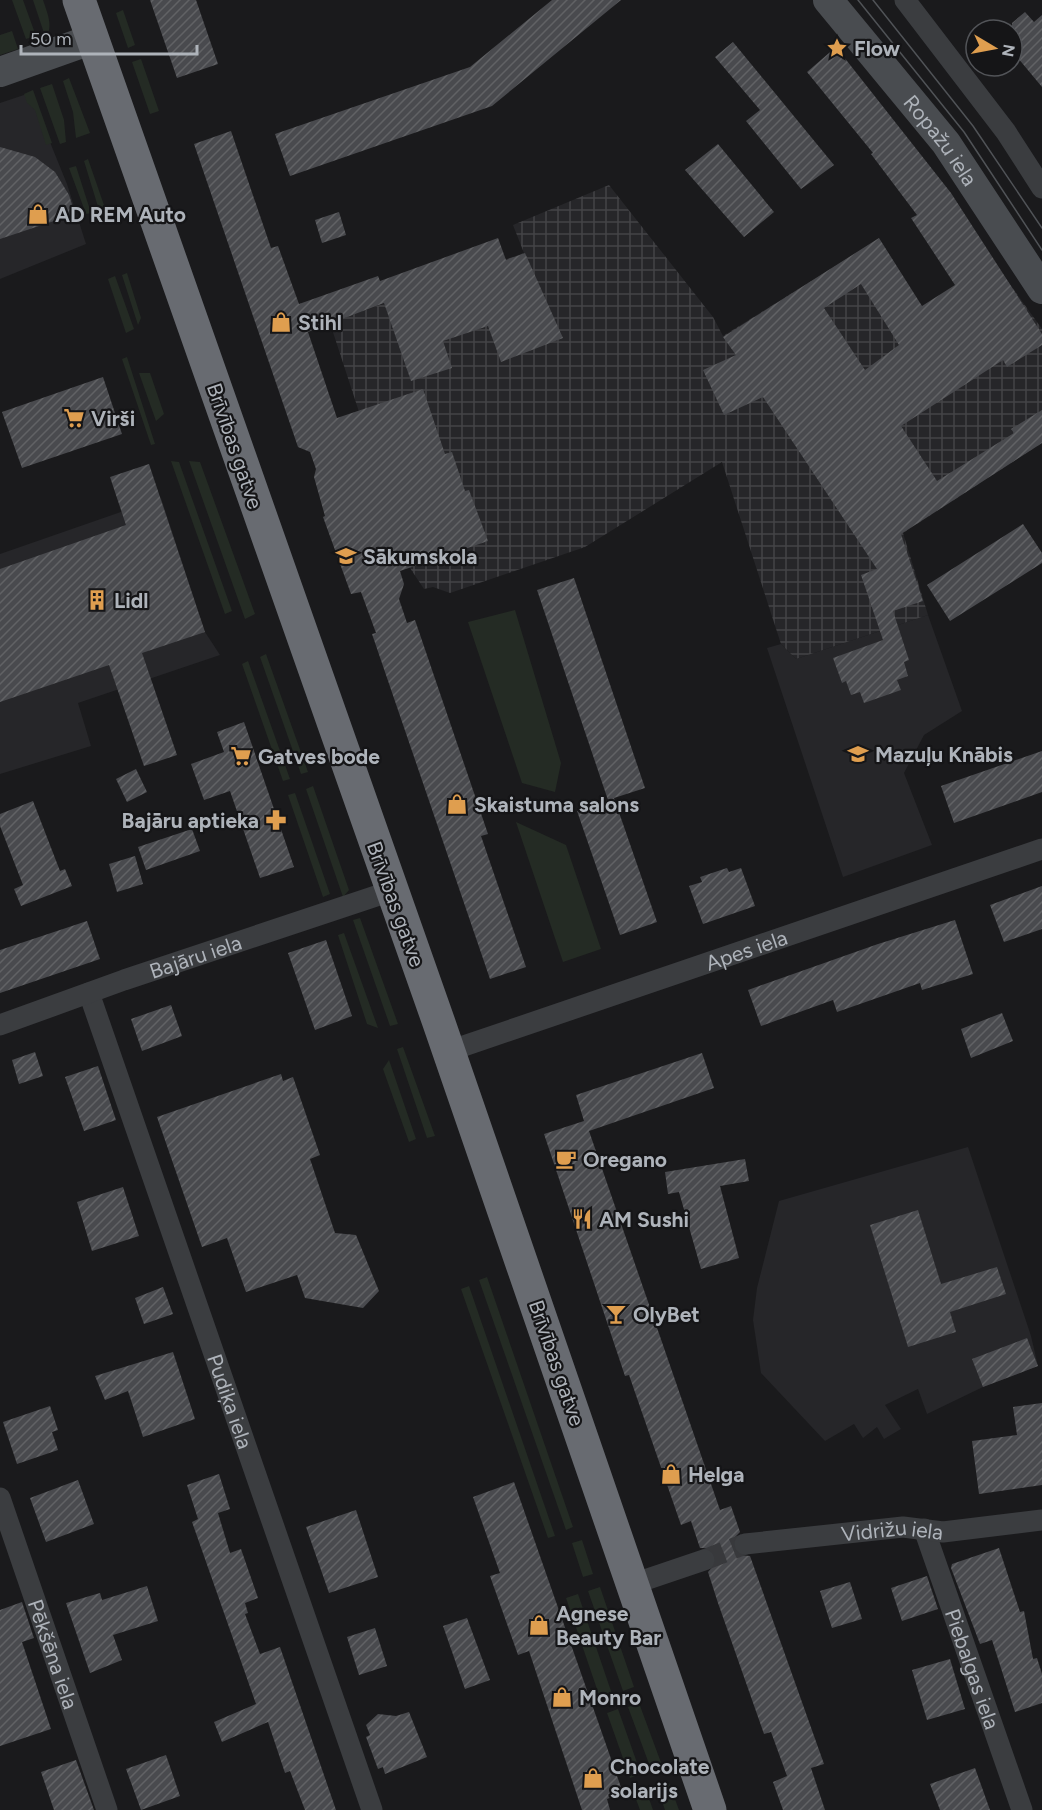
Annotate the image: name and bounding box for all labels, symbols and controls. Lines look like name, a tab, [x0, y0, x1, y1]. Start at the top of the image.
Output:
scale bar	[21, 18, 196, 56]
north arrow	[964, 18, 1024, 78]
text: 50 m	[30, 28, 72, 50]
place icon: Flow	[825, 36, 849, 60]
place label: Flow	[854, 36, 901, 61]
text: N	[998, 43, 1019, 58]
street label: Ropažu iela	[899, 89, 983, 190]
shop icon: AD REM Auto	[26, 202, 50, 226]
place label: AD REM Auto	[55, 202, 186, 227]
shop icon: Stihl	[269, 310, 293, 334]
place label: Stihl	[298, 310, 342, 335]
street label: Brīvības gatve	[202, 380, 268, 512]
supermarket icon: Virši	[62, 406, 86, 430]
place label: Virši	[91, 406, 135, 431]
school or university icon: Sākumskola	[334, 544, 358, 568]
place label: Sākumskola	[363, 544, 477, 569]
building icon: Lidl	[85, 588, 109, 612]
place label: Lidl	[114, 588, 148, 613]
school or university icon: Mazuļu Knābis	[846, 742, 870, 766]
place label: Mazuļu Knābis	[875, 742, 1013, 767]
supermarket icon: Gatves bode	[229, 744, 253, 768]
place label: Gatves bode	[258, 744, 380, 769]
shop icon: Skaistuma salons	[445, 792, 469, 816]
place label: Skaistuma salons	[474, 792, 639, 817]
place label: Bajāru aptieka	[122, 808, 259, 833]
pharmacy icon: Bajāru aptieka	[264, 808, 288, 832]
street label: Brīvības gatve	[362, 838, 430, 970]
street label: Apes iela	[702, 924, 790, 975]
street label: Bajāru iela	[146, 929, 245, 983]
cafe icon: Oregano	[554, 1147, 578, 1171]
place label: Oregano	[583, 1147, 667, 1172]
restaurant icon: AM Sushi	[570, 1207, 594, 1231]
place label: AM Sushi	[599, 1207, 689, 1232]
street label: Brīvības gatve	[524, 1297, 590, 1429]
bar icon: OlyBet	[604, 1302, 628, 1326]
place label: OlyBet	[633, 1302, 700, 1327]
street label: Pudiķa iela	[202, 1351, 258, 1452]
shop icon: Helga	[659, 1462, 683, 1486]
place label: Helga	[688, 1462, 744, 1487]
street label: Vidrižu iela	[840, 1514, 945, 1546]
street label: Pēkšēna iela	[23, 1596, 84, 1712]
place label: Agnese Beauty Bar	[556, 1601, 661, 1650]
street label: Piebalgas iela	[940, 1605, 1005, 1732]
shop icon: Agnese Beauty Bar	[527, 1613, 551, 1637]
shop icon: Monro	[550, 1685, 574, 1709]
place label: Monro	[579, 1685, 641, 1710]
place label: Chocolate solarijs	[610, 1754, 710, 1803]
shop icon: Chocolate solarijs	[581, 1766, 605, 1790]

